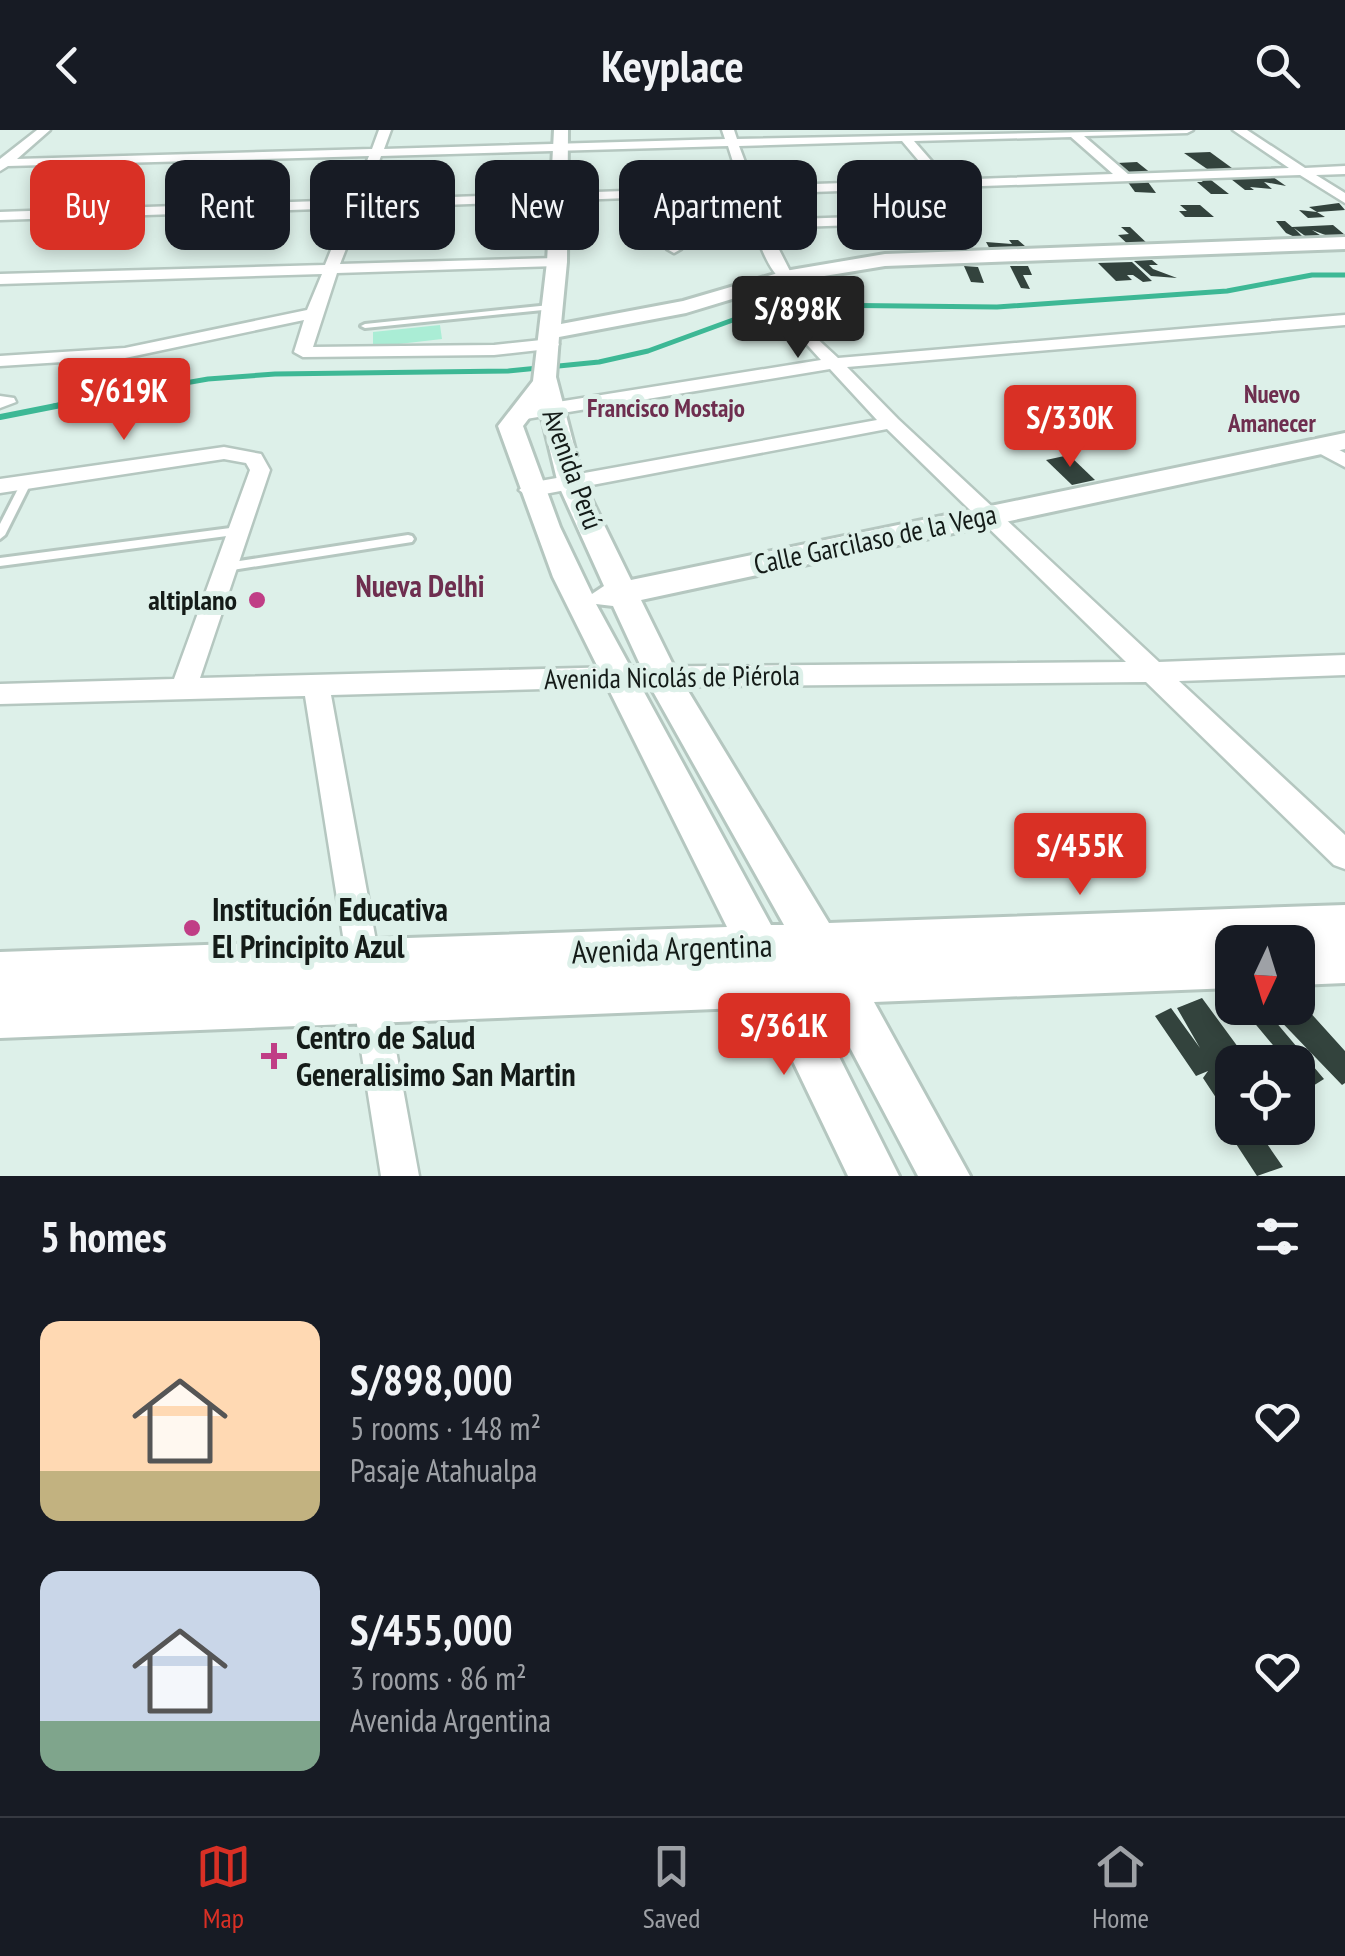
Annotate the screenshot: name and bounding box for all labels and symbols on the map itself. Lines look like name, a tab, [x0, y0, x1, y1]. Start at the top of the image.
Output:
pin: S/898K	[717, 276, 879, 361]
pin: S/619K	[43, 358, 205, 443]
district label: Nuevo Amanecer	[1227, 378, 1317, 439]
pin: S/330K	[989, 385, 1151, 470]
district label: Francisco Mostajo	[587, 392, 745, 424]
street label: Avenida Perú	[535, 403, 612, 534]
street label: Calle Garcilaso de la Vega	[750, 495, 1000, 582]
district label: Nueva Delhi	[355, 566, 485, 605]
place label: altiplano	[148, 581, 237, 618]
marker: altiplano	[246, 589, 268, 611]
street label: Avenida Nicolás de Piérola	[544, 656, 800, 697]
pin: S/455K	[999, 813, 1161, 898]
place label: Institución Educativa El Principito Azul	[212, 888, 448, 967]
marker: Institución Educativa El Principito Azul	[181, 917, 203, 939]
street label: Avenida Argentina	[571, 924, 773, 972]
north arrow	[1215, 925, 1315, 1025]
pin: S/361K	[703, 993, 865, 1078]
place label: Centro de Salud Generalisimo San Martin	[296, 1016, 576, 1095]
marker: Centro de Salud Generalisimo San Martin	[261, 1043, 287, 1069]

